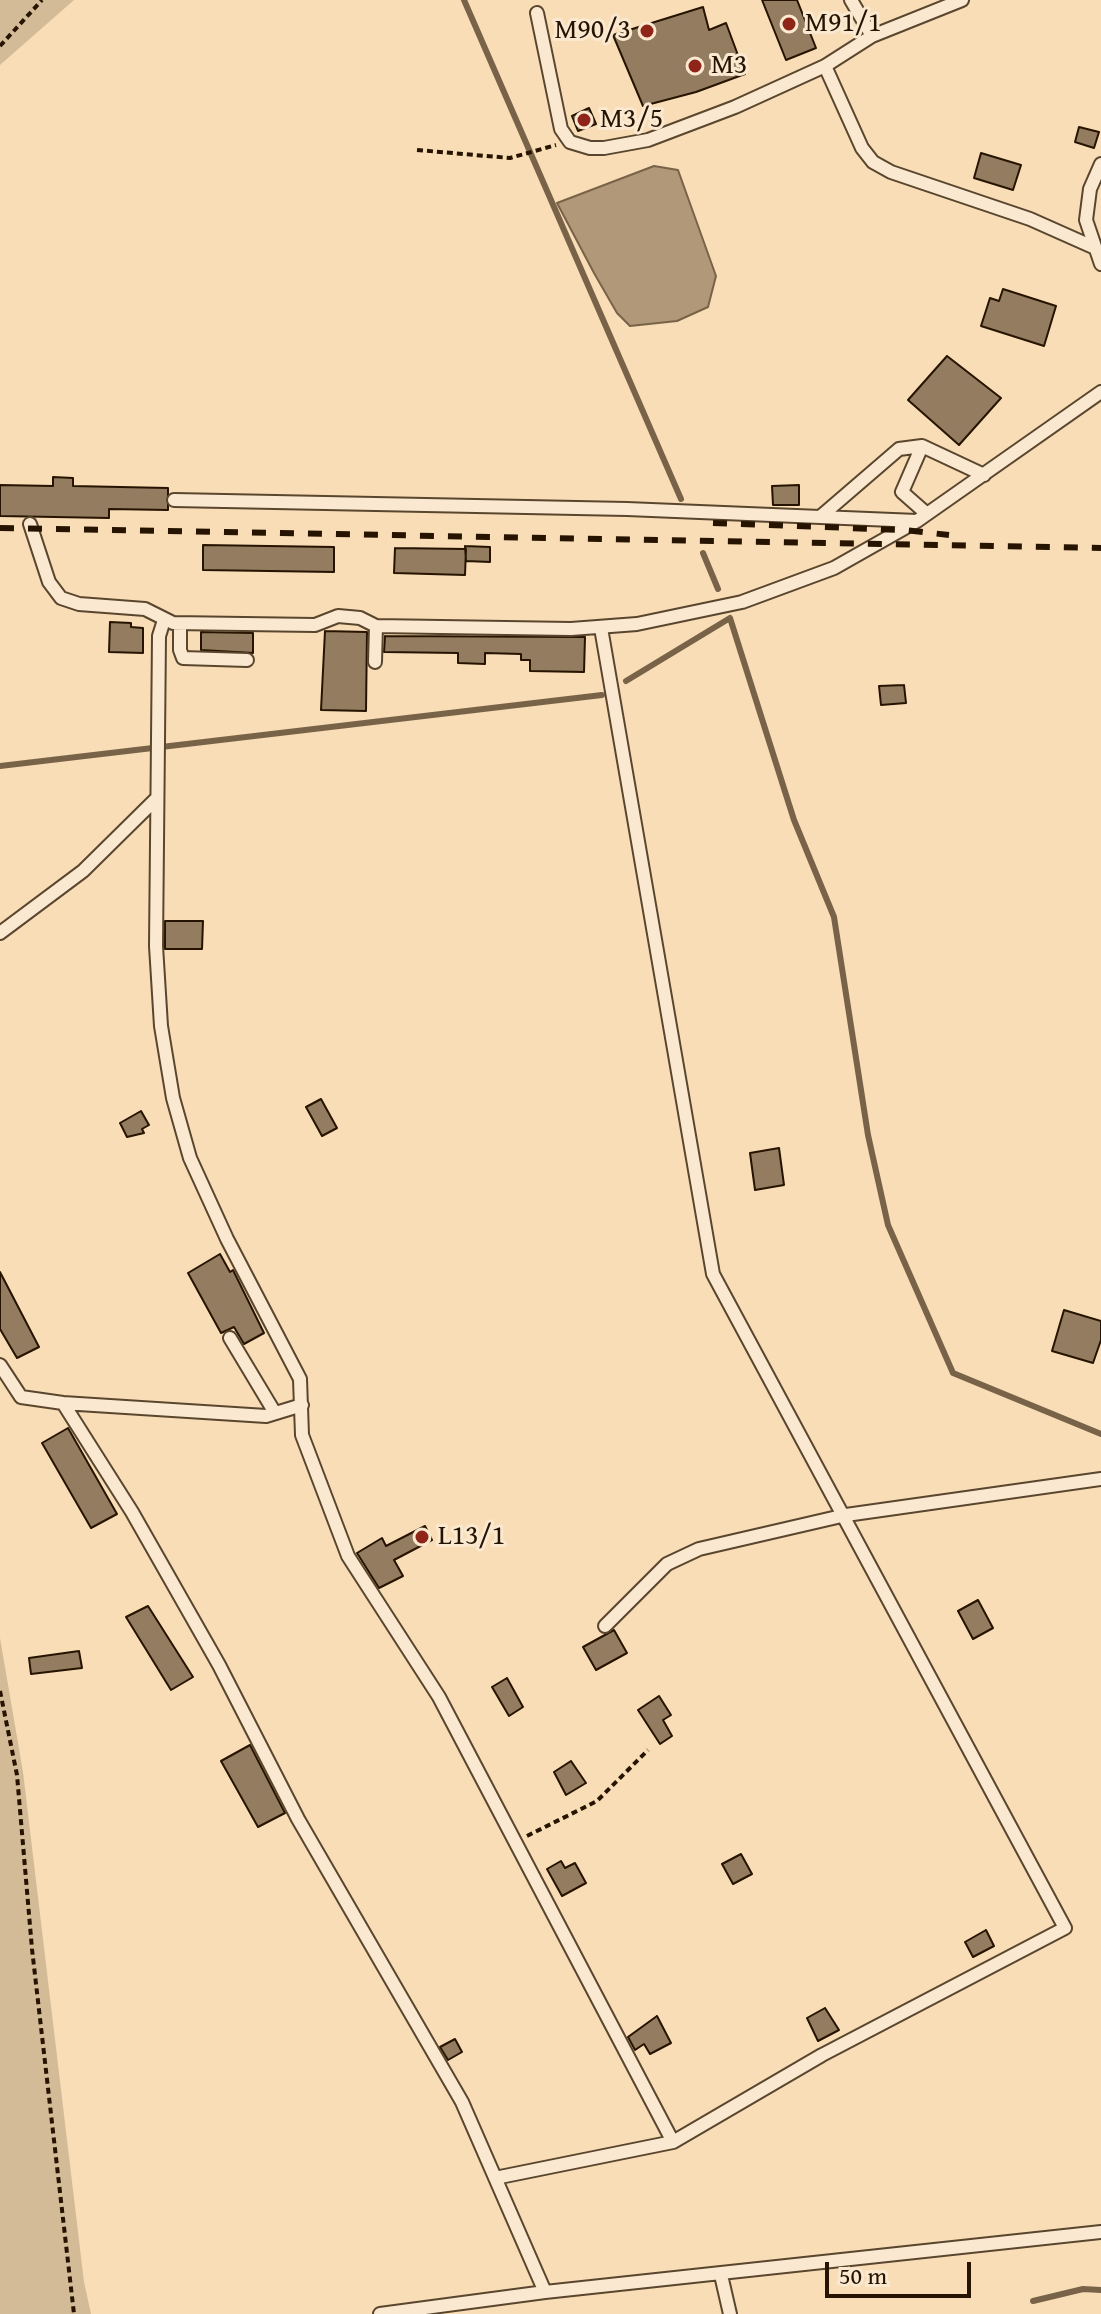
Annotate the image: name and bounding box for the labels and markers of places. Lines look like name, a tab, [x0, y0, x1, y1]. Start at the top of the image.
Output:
place label: M91/1	[805, 7, 882, 41]
place label: M90/3	[554, 14, 631, 48]
marker: M91/1	[780, 15, 798, 33]
marker: M90/3	[638, 22, 656, 40]
place label: M3	[711, 49, 747, 83]
marker: M3	[686, 57, 704, 75]
place label: M3/5	[600, 103, 663, 137]
marker: M3/5	[575, 111, 593, 129]
place label: L13/1	[438, 1520, 505, 1554]
marker: L13/1	[413, 1528, 431, 1546]

